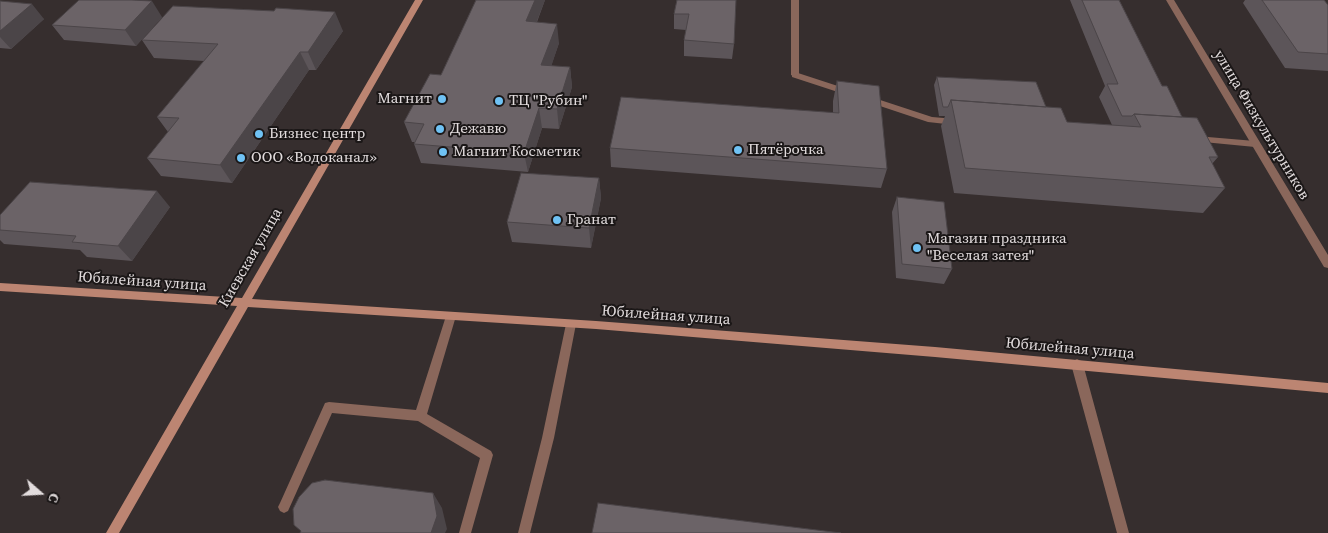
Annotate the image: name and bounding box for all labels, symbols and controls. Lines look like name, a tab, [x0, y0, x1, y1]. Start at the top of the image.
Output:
street label: улица Физкультурников	[1209, 47, 1313, 203]
place label: Магнит	[378, 90, 432, 108]
place label: ТЦ "Рубин"	[509, 92, 587, 110]
marker: Магнит	[436, 93, 448, 105]
marker: ТЦ "Рубин"	[493, 95, 505, 107]
place label: Дежавю	[450, 120, 506, 138]
marker: Дежавю	[434, 123, 446, 135]
place label: Бизнес центр	[269, 125, 365, 143]
marker: Бизнес центр	[253, 128, 265, 140]
place label: Пятёрочка	[748, 141, 824, 159]
place label: Магнит Косметик	[453, 143, 580, 161]
marker: Пятёрочка	[732, 144, 744, 156]
marker: Магнит Косметик	[437, 146, 449, 158]
place label: ООО «Водоканал»	[251, 149, 377, 167]
marker: ООО «Водоканал»	[235, 152, 247, 164]
street label: Киевская улица	[215, 205, 287, 311]
place label: Гранат	[567, 211, 616, 229]
marker: Гранат	[551, 214, 563, 226]
place label: Магазин праздника "Веселая затея"	[927, 230, 1067, 265]
marker: Магазин праздника "Веселая затея"	[911, 242, 923, 254]
street label: Юбилейная улица	[77, 269, 207, 295]
street label: Юбилейная улица	[601, 303, 731, 329]
street label: Юбилейная улица	[1005, 334, 1135, 364]
north arrow	[15, 468, 65, 518]
text: С	[43, 491, 65, 505]

